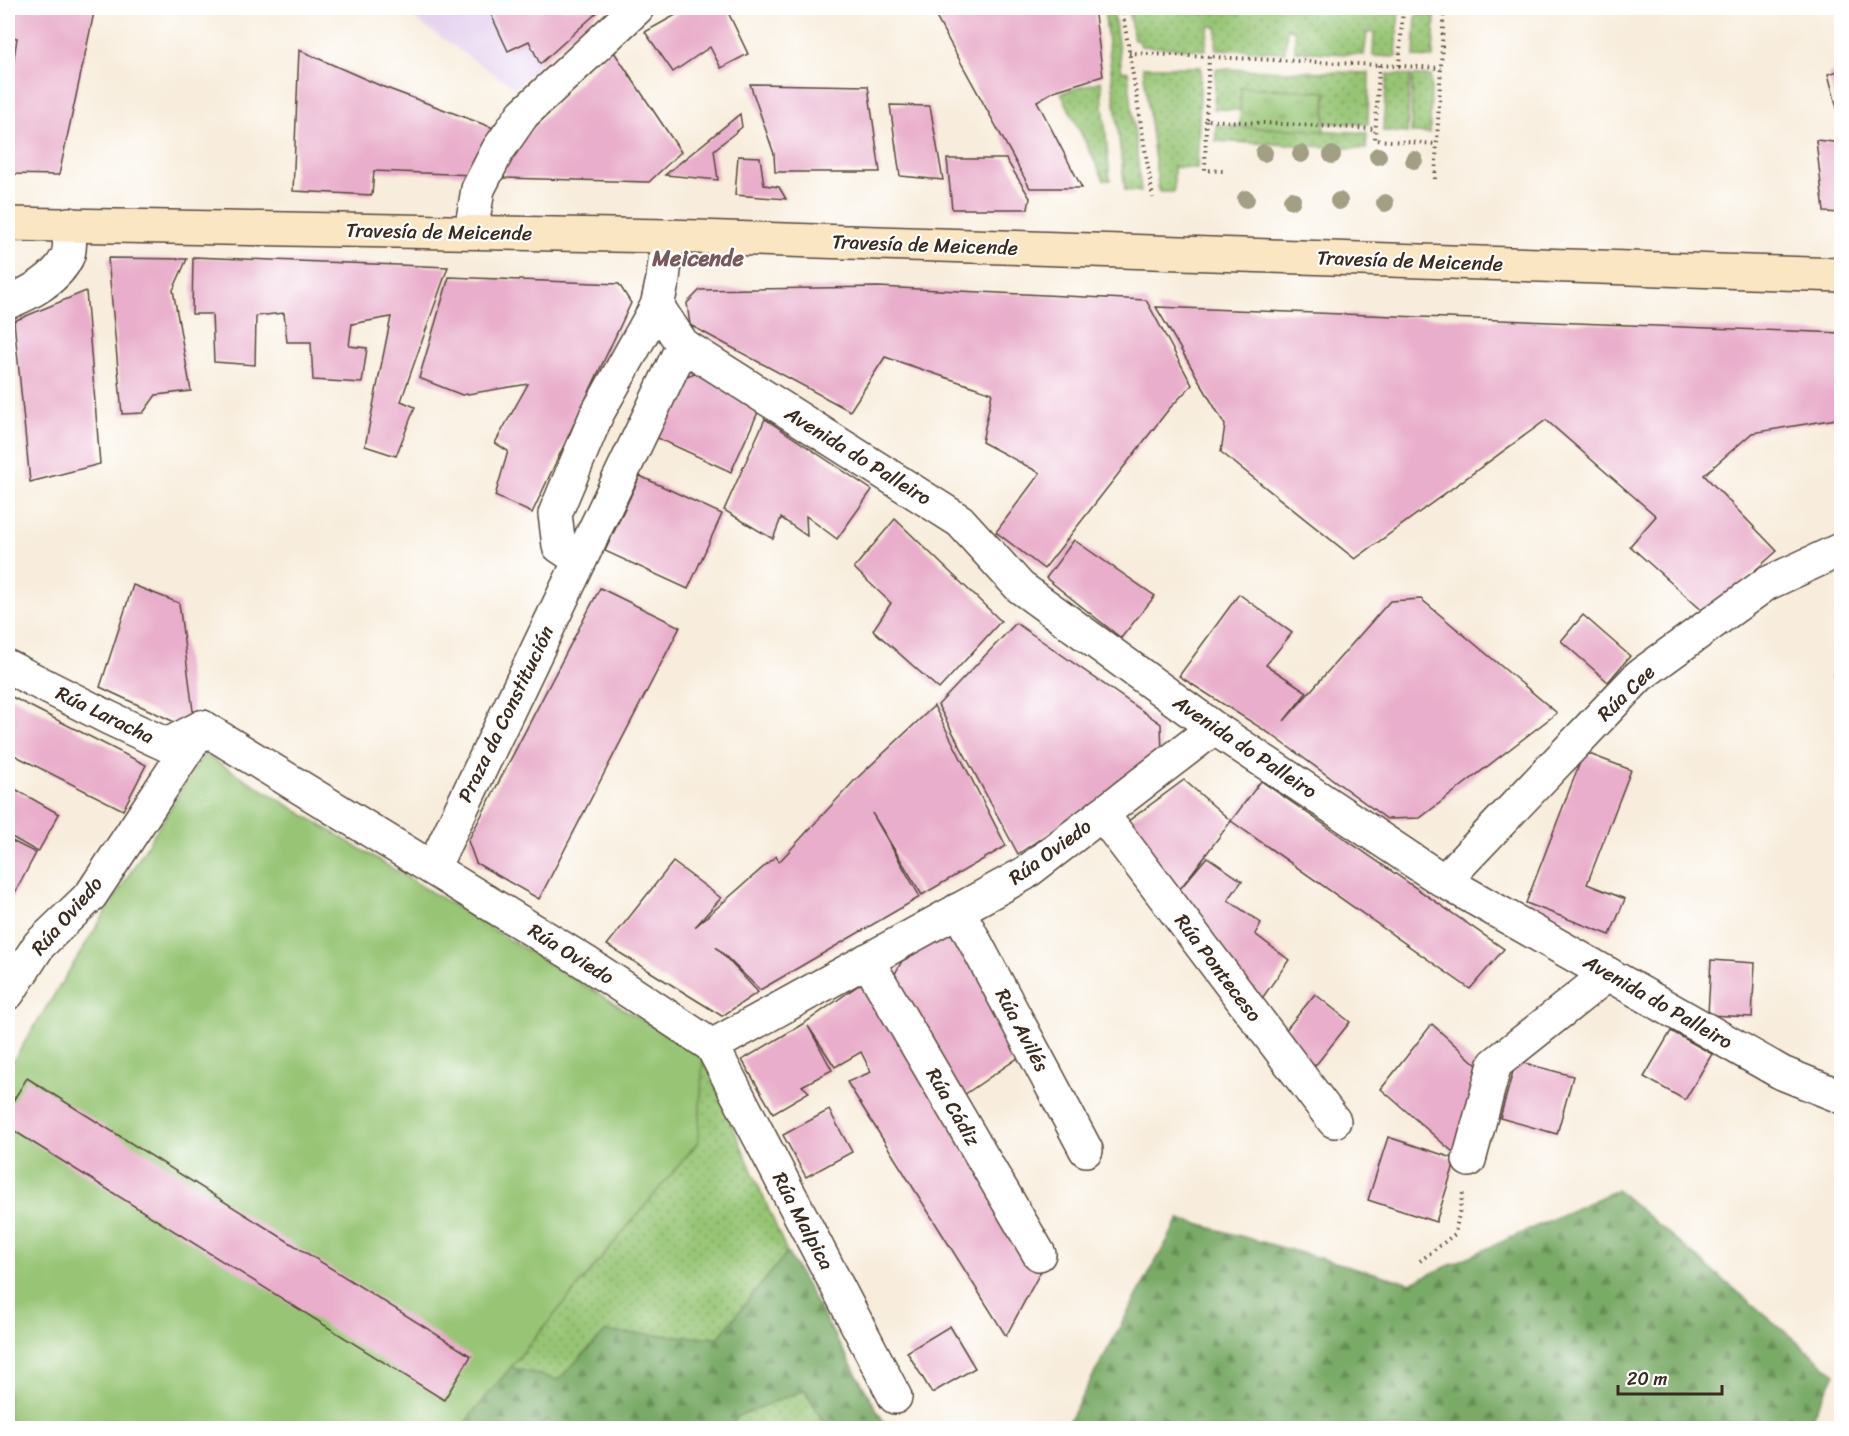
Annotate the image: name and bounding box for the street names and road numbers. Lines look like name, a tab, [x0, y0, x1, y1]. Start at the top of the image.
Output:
street label: Travesía de Meicende	[346, 213, 532, 251]
street label: Travesía de Meicende	[831, 224, 1019, 266]
street label: Travesía de Meicende	[1316, 240, 1504, 282]
street label: Avenida do Palleiro	[777, 396, 938, 515]
street label: Praza da Constitución	[448, 619, 564, 808]
street label: Rúa Cee	[1588, 656, 1664, 730]
street label: Rúa Laracha	[50, 676, 160, 754]
street label: Avenida do Palleiro	[1165, 685, 1324, 808]
street label: Rúa Oviedo	[1001, 810, 1099, 894]
street label: Rúa Oviedo	[22, 868, 112, 964]
street label: Rúa Ponteceso	[1165, 906, 1271, 1030]
street label: Rúa Oviedo	[521, 914, 621, 994]
street label: Avenida do Palleiro	[1576, 944, 1739, 1059]
street label: Rúa Avilés	[985, 982, 1059, 1079]
street label: Rúa Cádiz	[916, 1061, 990, 1153]
street label: Rúa Malpica	[762, 1166, 844, 1276]

